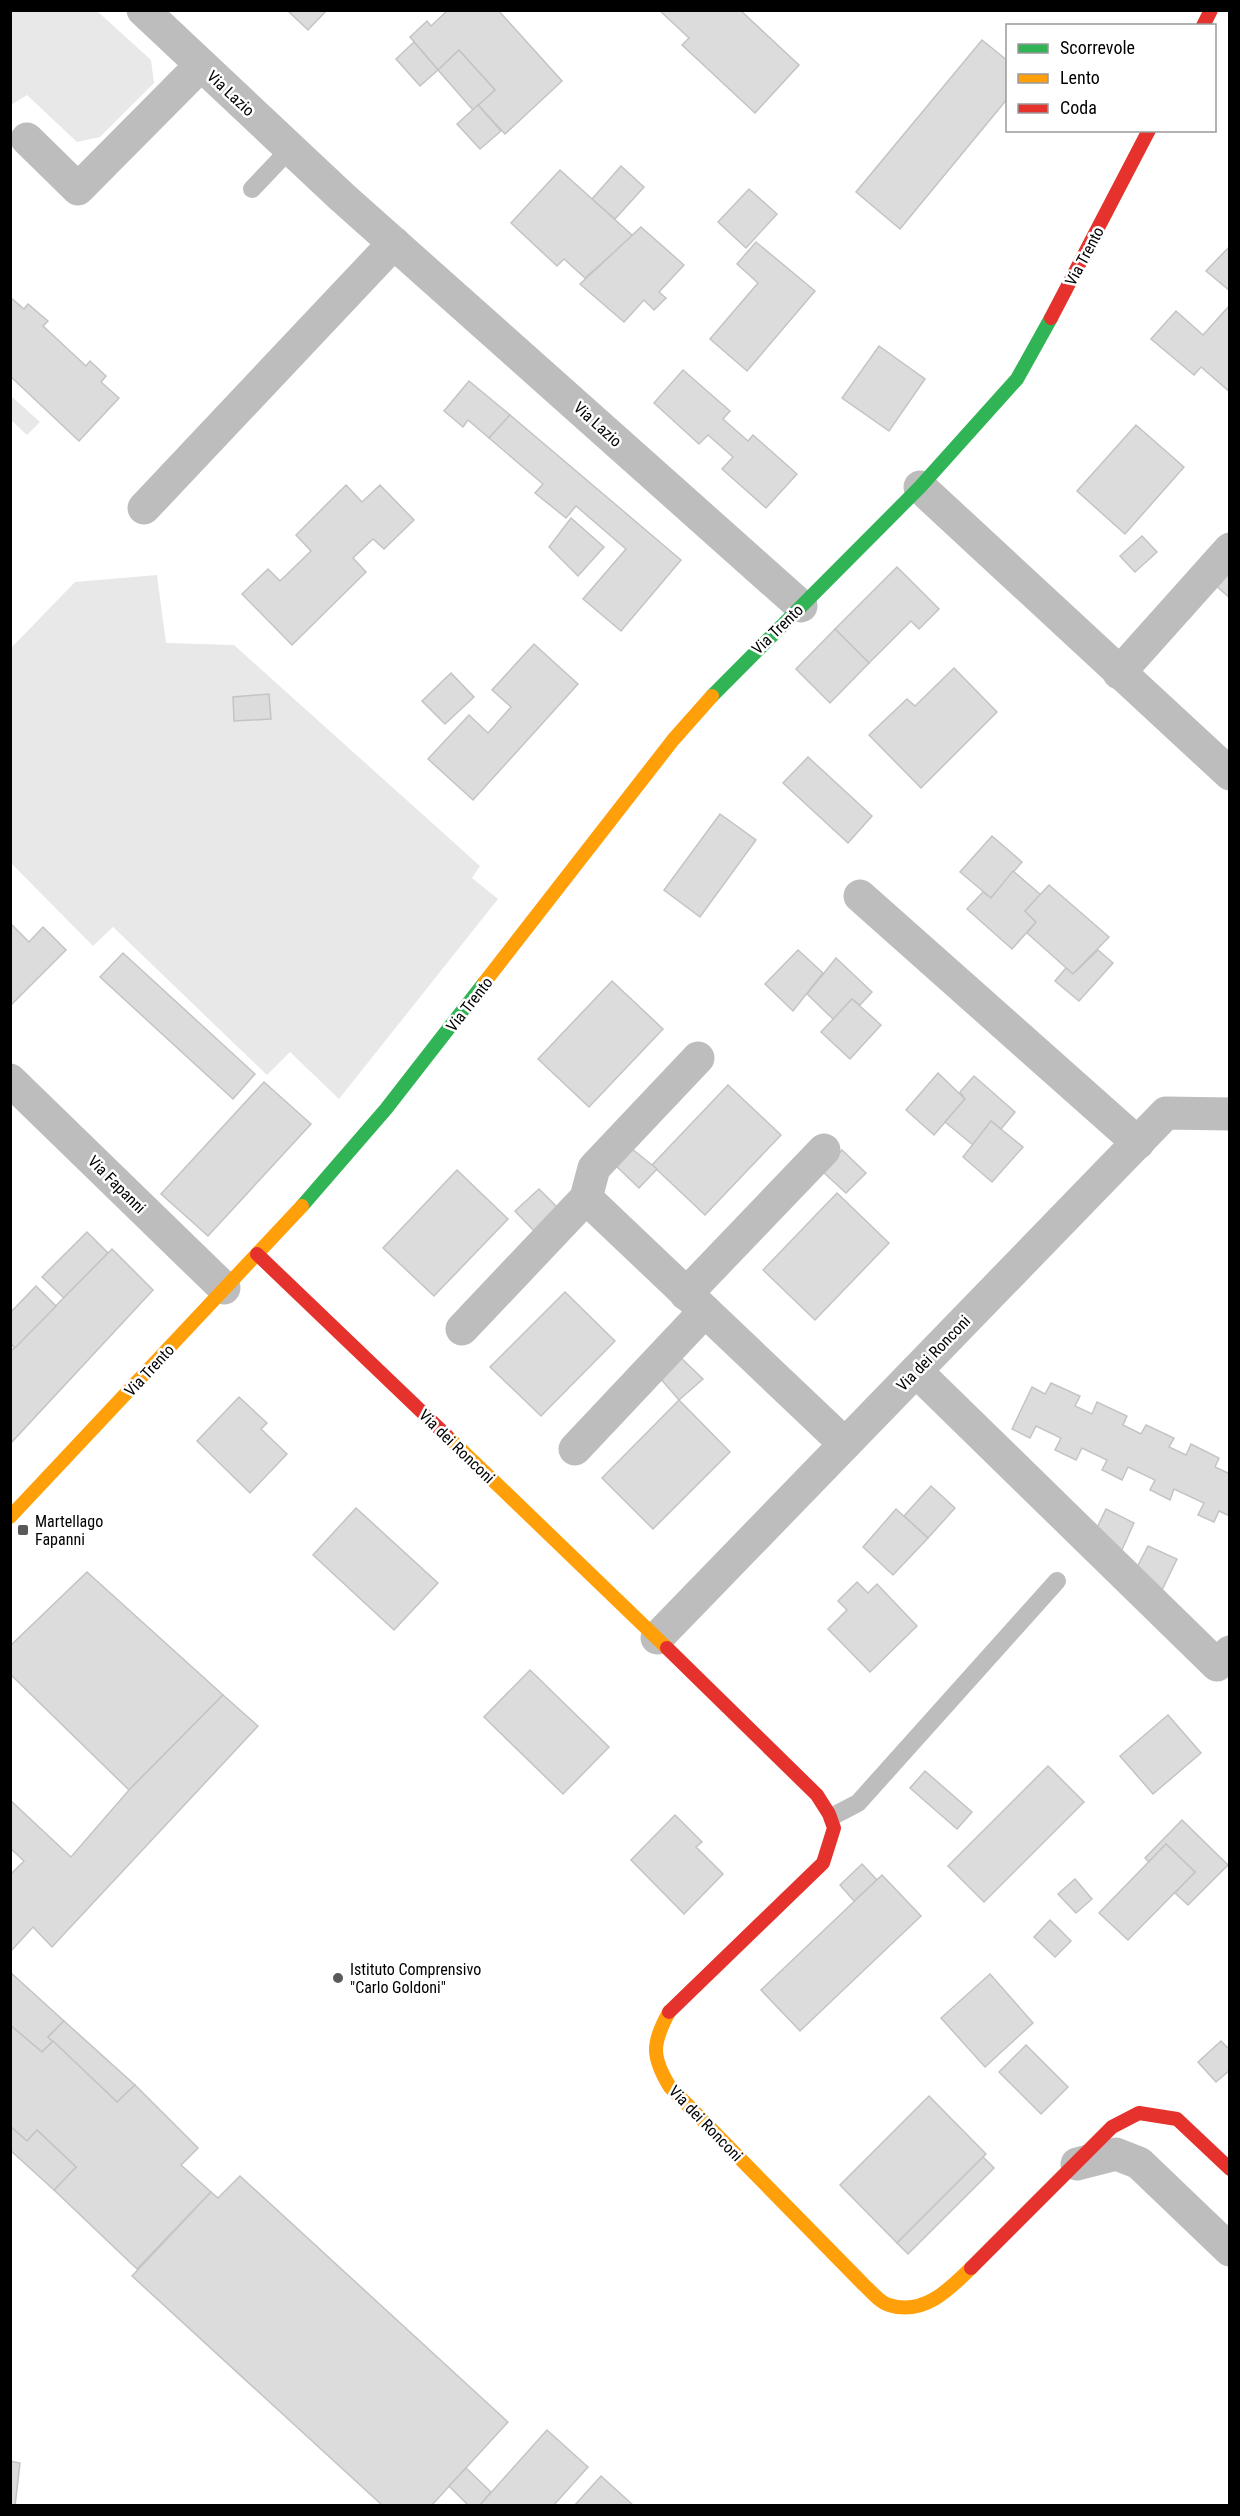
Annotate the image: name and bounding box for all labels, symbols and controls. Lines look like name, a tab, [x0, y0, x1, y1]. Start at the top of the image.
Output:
legend	[1006, 24, 1216, 132]
text: Scorrevole	[1060, 37, 1135, 58]
street label: Via Lazio	[203, 67, 258, 120]
text: Lento	[1060, 67, 1100, 88]
text: Coda	[1060, 97, 1097, 118]
street label: Via Trento	[1061, 224, 1108, 289]
street label: Via Lazio	[570, 398, 626, 451]
street label: Via Trento	[748, 600, 807, 658]
street label: Via Trento	[442, 973, 497, 1035]
street label: Via Fapanni	[84, 1152, 149, 1217]
street label: Via dei Ronconi	[893, 1312, 974, 1395]
street label: Via Trento	[121, 1340, 178, 1400]
street label: Via dei Ronconi	[415, 1406, 498, 1487]
place label: Martellago Fapanni	[35, 1512, 103, 1549]
marker: Martellago Fapanni	[16, 1523, 30, 1537]
place label: Istituto Comprensivo "Carlo Goldoni"	[350, 1960, 481, 1997]
marker: Istituto Comprensivo "Carlo Goldoni"	[331, 1971, 345, 1985]
street label: Via dei Ronconi	[665, 2082, 746, 2165]

